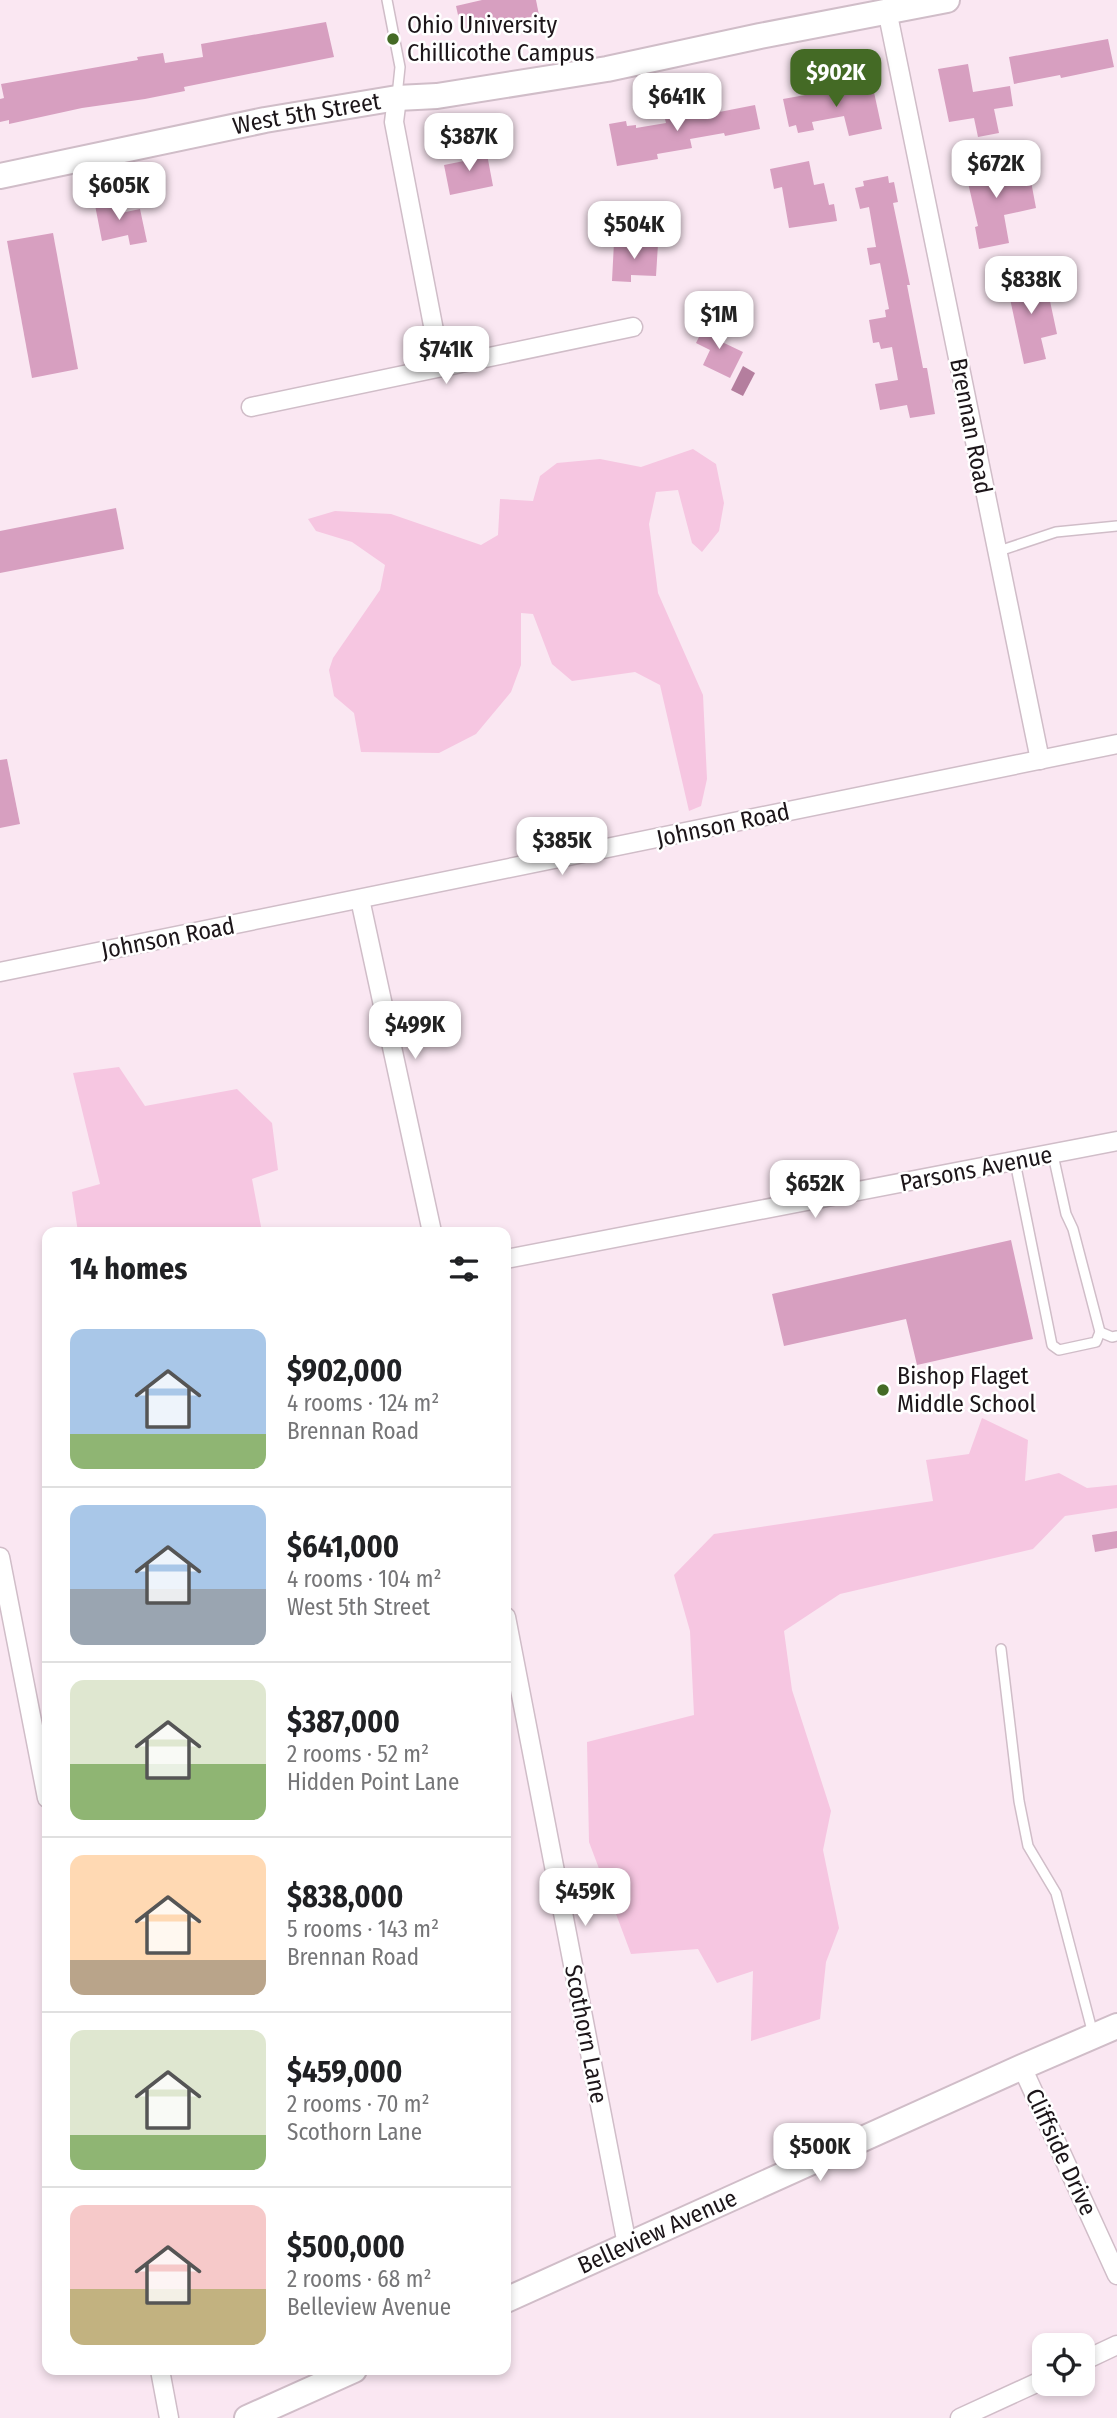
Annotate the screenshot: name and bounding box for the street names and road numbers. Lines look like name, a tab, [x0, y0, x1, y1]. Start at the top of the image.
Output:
street label: West 5th Street	[230, 87, 383, 140]
street label: Brennan Road	[944, 356, 998, 496]
street label: Johnson Road	[654, 797, 792, 853]
street label: Johnson Road	[99, 911, 237, 965]
street label: Parsons Avenue	[897, 1141, 1055, 1197]
street label: Scothorn Lane	[559, 1962, 613, 2106]
street label: Cliffside Drive	[1019, 2084, 1103, 2220]
street label: Belleview Avenue	[573, 2184, 741, 2280]

